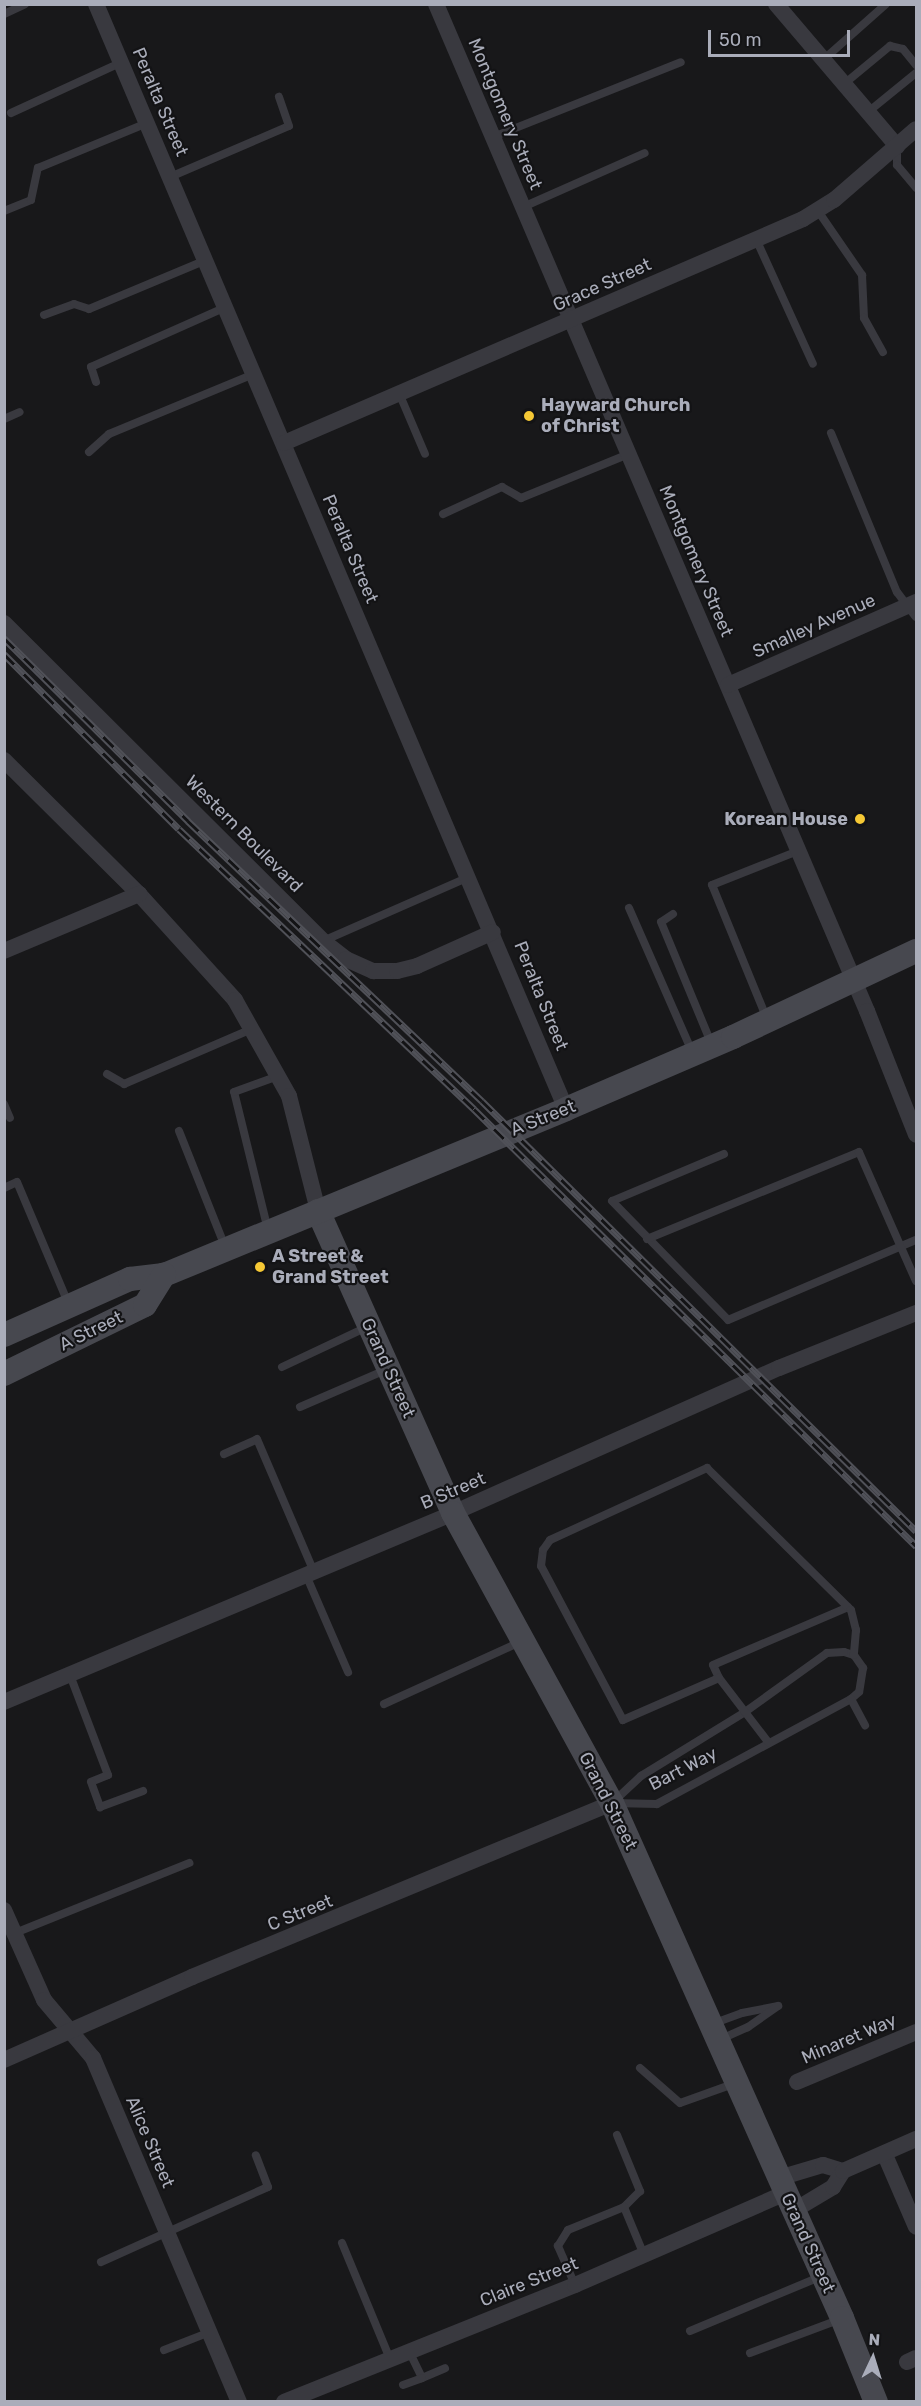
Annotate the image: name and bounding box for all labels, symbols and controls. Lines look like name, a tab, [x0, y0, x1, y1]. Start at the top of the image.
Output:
scale bar	[711, 18, 854, 56]
text: 50 m	[719, 29, 762, 51]
street label: Montgomery Street	[463, 35, 547, 193]
street label: Peralta Street	[127, 44, 193, 160]
street label: Grace Street	[549, 254, 655, 316]
place label: Hayward Church of Christ	[541, 395, 690, 438]
marker: Hayward Church of Christ	[522, 409, 536, 423]
street label: Montgomery Street	[654, 482, 738, 640]
street label: Peralta Street	[317, 491, 383, 607]
street label: Smalley Avenue	[749, 589, 879, 663]
street label: Western Boulevard	[181, 771, 307, 897]
place label: Korean House	[724, 808, 848, 830]
marker: Korean House	[853, 812, 867, 826]
street label: Peralta Street	[509, 938, 573, 1054]
street label: A Street	[507, 1095, 579, 1141]
place label: A Street & Grand Street	[272, 1246, 389, 1288]
marker: A Street & Grand Street	[253, 1260, 267, 1274]
street label: A Street	[55, 1306, 127, 1356]
street label: Grand Street	[356, 1315, 420, 1421]
street label: B Street	[417, 1468, 489, 1514]
street label: Bart Way	[645, 1743, 721, 1795]
street label: Grand Street	[574, 1748, 642, 1854]
street label: C Street	[264, 1890, 336, 1936]
street label: Minaret Way	[798, 2009, 900, 2069]
street label: Alice Street	[121, 2093, 179, 2191]
street label: Grand Street	[776, 2190, 840, 2296]
street label: Claire Street	[477, 2253, 581, 2311]
north arrow	[843, 2328, 903, 2388]
text: N	[868, 2330, 881, 2349]

